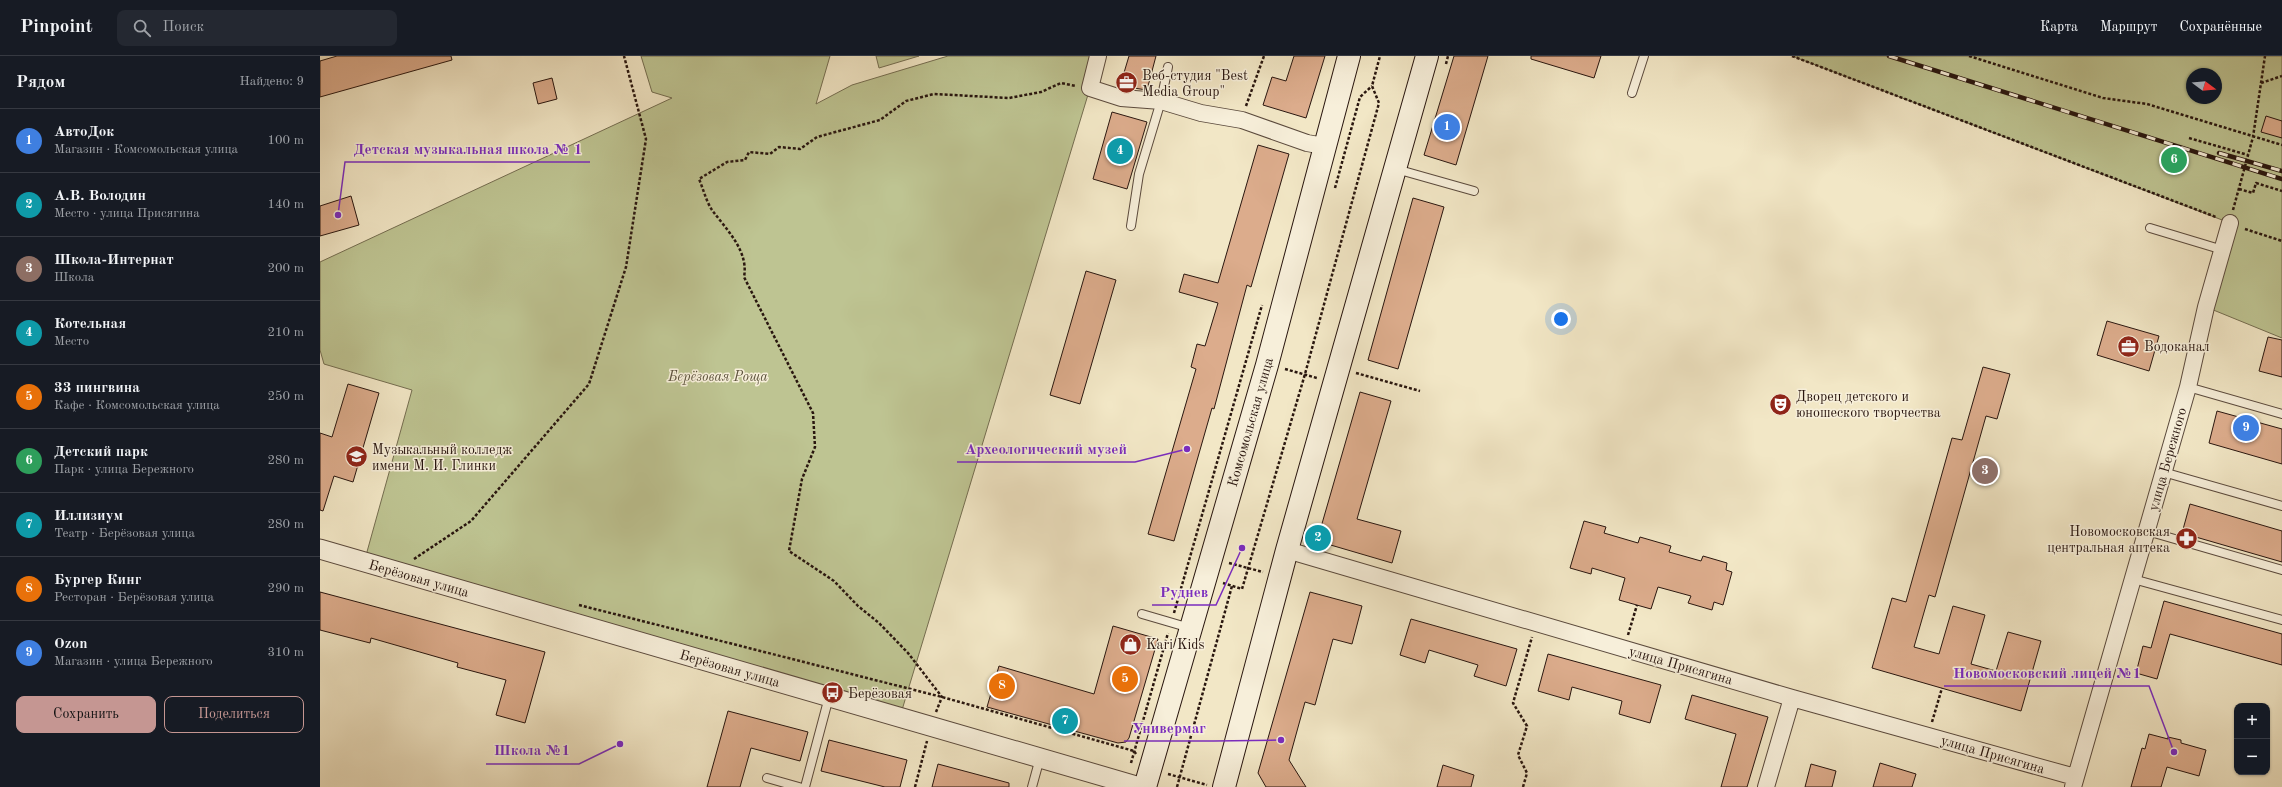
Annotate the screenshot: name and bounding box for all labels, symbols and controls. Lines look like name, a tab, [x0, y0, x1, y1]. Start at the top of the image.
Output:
search box	[117, 10, 397, 46]
icon: search	[131, 17, 153, 39]
text: Pinpoint	[20, 18, 93, 37]
text: Поиск	[163, 20, 204, 35]
text: Карта	[2040, 20, 2078, 34]
text: Маршрут	[2100, 20, 2157, 34]
text: Сохранённые	[2179, 20, 2262, 34]
north arrow	[2186, 68, 2222, 104]
place label: Веб-студия "Best Media Group"	[1142, 69, 1248, 99]
office icon: Веб-студия "Best Media Group"	[1113, 70, 1139, 96]
text: Рядом	[16, 74, 65, 91]
text: Найдено: 9	[240, 75, 304, 88]
pin: 1	[1434, 112, 1460, 142]
text: АвтоДок	[54, 125, 114, 140]
text: 1	[25, 134, 33, 147]
text: 100 m	[267, 134, 304, 147]
callout: Детская музыкальная школа № 1	[345, 135, 590, 162]
pin: 4	[1107, 136, 1133, 166]
text: Магазин · Комсомольская улица	[54, 143, 238, 156]
text: Детская музыкальная школа № 1	[354, 143, 582, 158]
pin: 6	[2161, 145, 2187, 175]
text: А.В. Володин	[54, 189, 146, 204]
text: 2	[25, 198, 33, 211]
text: 140 m	[267, 198, 304, 211]
text: Место · улица Присягина	[54, 207, 200, 220]
text: Школа-Интернат	[54, 253, 174, 268]
text: 3	[25, 262, 33, 275]
text: 200 m	[267, 262, 304, 275]
text: Школа	[54, 271, 94, 284]
your location	[1551, 309, 1571, 329]
text: Котельная	[54, 317, 126, 332]
text: 4	[25, 326, 33, 339]
text: 210 m	[267, 326, 304, 339]
office icon: Водоканал	[2115, 333, 2141, 359]
text: Место	[54, 335, 89, 348]
place label: Водоканал	[2144, 340, 2210, 354]
street label: Комсомольская улица	[1226, 356, 1276, 489]
park label: Берёзовая Роща	[667, 370, 768, 385]
text: 33 пингвина	[54, 381, 140, 396]
text: 5	[25, 390, 33, 403]
text: 250 m	[267, 390, 304, 403]
place label: Дворец детского и юношеского творчества	[1796, 390, 1941, 420]
theatre icon: Дворец детского и юношеского творчества	[1767, 391, 1793, 417]
text: Кафе · Комсомольская улица	[54, 399, 220, 412]
street label: улица Бережного	[2147, 406, 2189, 513]
pin: 9	[2233, 413, 2259, 443]
callout: Археологический музей	[957, 435, 1135, 462]
place label: Музыкальный колледж имени М. И. Глинки	[372, 443, 512, 473]
text: Археологический музей	[965, 443, 1127, 458]
school or university icon: Музыкальный колледж имени М. И. Глинки	[343, 444, 369, 470]
text: Детский парк	[54, 445, 148, 460]
text: 6	[25, 454, 33, 467]
text: 280 m	[267, 454, 304, 467]
pin: 3	[1972, 456, 1998, 486]
text: Парк · улица Бережного	[54, 463, 194, 476]
text: Иллизиум	[54, 509, 123, 524]
text: 7	[25, 518, 33, 531]
text: 280 m	[267, 518, 304, 531]
pin: 2	[1305, 523, 1331, 553]
place label: Новомосковская центральная аптека	[2047, 525, 2170, 555]
pharmacy icon: Новомосковская центральная аптека	[2173, 526, 2199, 552]
text: Театр · Берёзовая улица	[54, 527, 195, 540]
street label: Берёзовая улица	[367, 558, 471, 600]
text: Бургер Кинг	[54, 573, 141, 588]
callout: Руднев	[1152, 578, 1216, 605]
text: 8	[25, 582, 33, 595]
text: 290 m	[267, 582, 304, 595]
text: Руднев	[1160, 586, 1208, 601]
text: Ресторан · Берёзовая улица	[54, 591, 214, 604]
shop icon: Kari Kids	[1117, 631, 1143, 657]
text: Ozon	[54, 637, 87, 652]
place label: Kari Kids	[1146, 638, 1205, 652]
street label: улица Присягина	[1627, 644, 1734, 687]
text: 9	[25, 646, 33, 659]
text: 310 m	[267, 646, 304, 659]
street label: Берёзовая улица	[678, 648, 782, 690]
text: Магазин · улица Бережного	[54, 655, 213, 668]
callout: Новомосковский лицей №1	[1944, 659, 2149, 686]
pin: 5	[1112, 664, 1138, 694]
text: Новомосковский лицей №1	[1953, 667, 2141, 682]
pin: 8	[989, 671, 1015, 701]
bus stop icon: Берёзовая	[819, 680, 845, 706]
place label: Берёзовая	[848, 687, 912, 701]
button: Сохранить	[16, 696, 156, 733]
button: Поделиться	[164, 696, 304, 733]
map controls	[2234, 703, 2270, 775]
button: +	[2234, 703, 2270, 739]
pin: 7	[1052, 706, 1078, 736]
callout: Универмаг	[1124, 714, 1214, 741]
text: Универмаг	[1132, 722, 1206, 737]
street label: улица Присягина	[1939, 733, 2046, 776]
callout: Школа №1	[486, 737, 579, 764]
button: −	[2234, 739, 2270, 775]
text: Школа №1	[494, 744, 570, 759]

